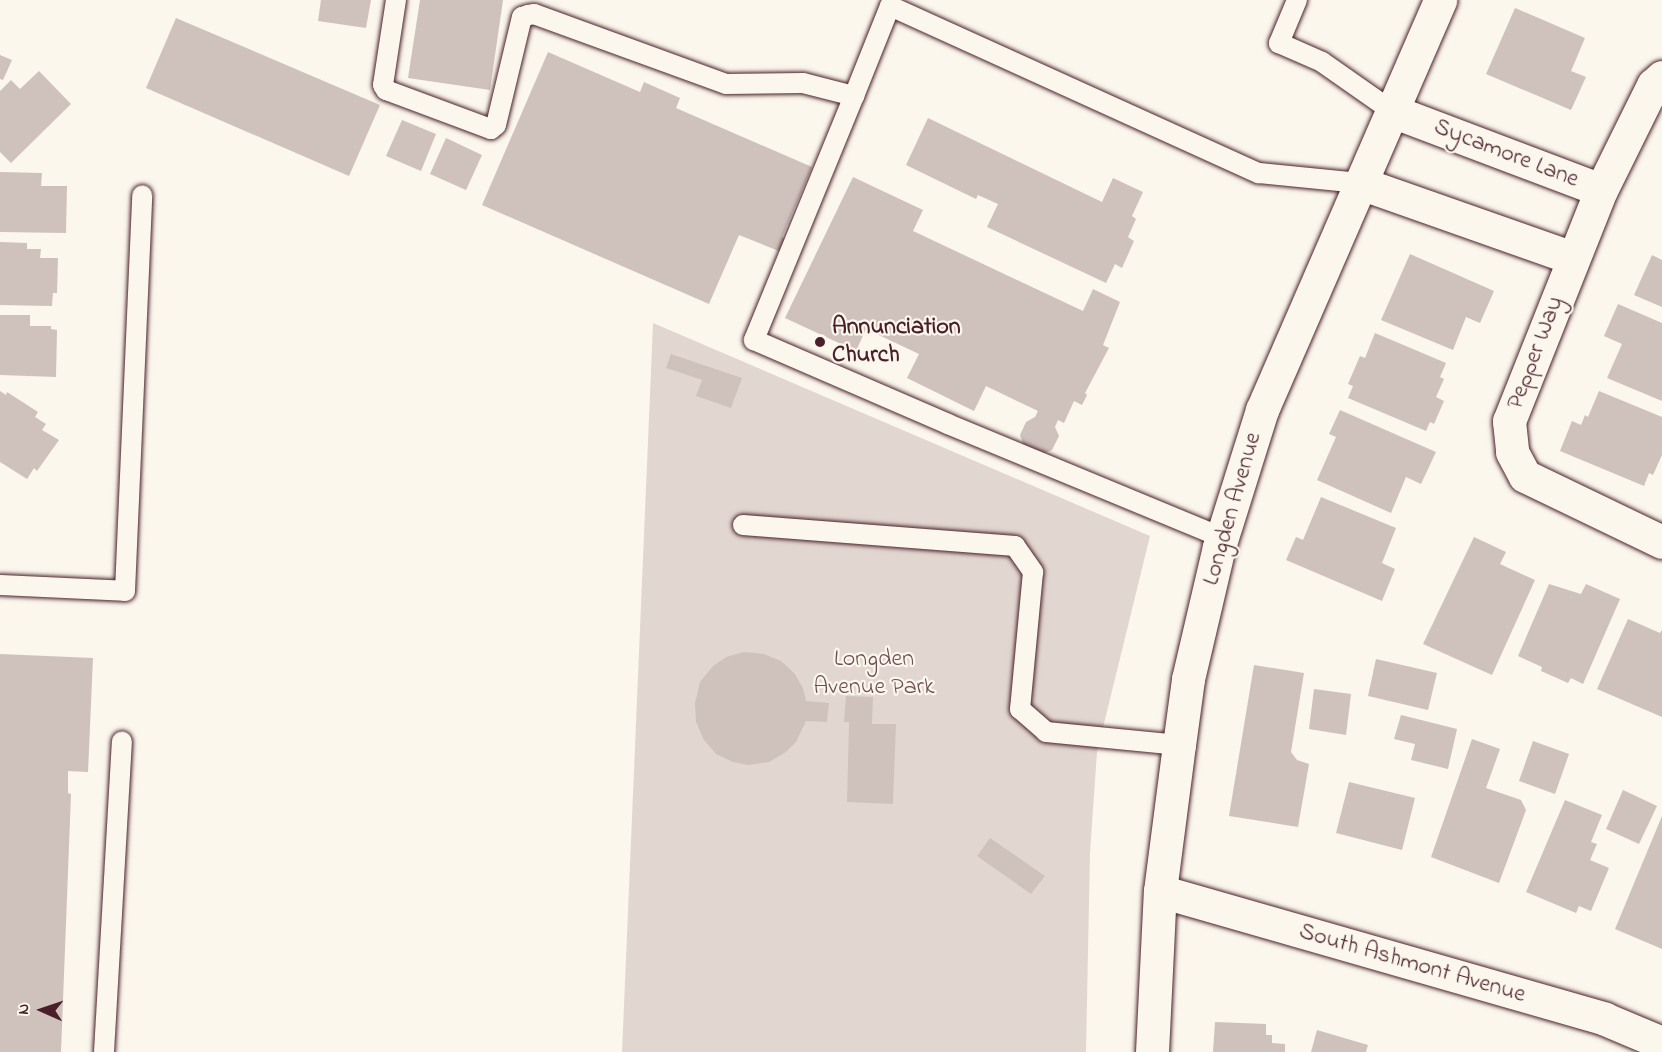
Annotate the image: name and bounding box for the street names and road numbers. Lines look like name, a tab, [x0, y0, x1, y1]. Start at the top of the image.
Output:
street label: Sycamore Lane	[1430, 113, 1582, 195]
street label: Pepper Way	[1501, 293, 1571, 413]
street label: Longden Avenue	[1197, 429, 1269, 589]
street label: South Ashmont Avenue	[1295, 918, 1529, 1010]

